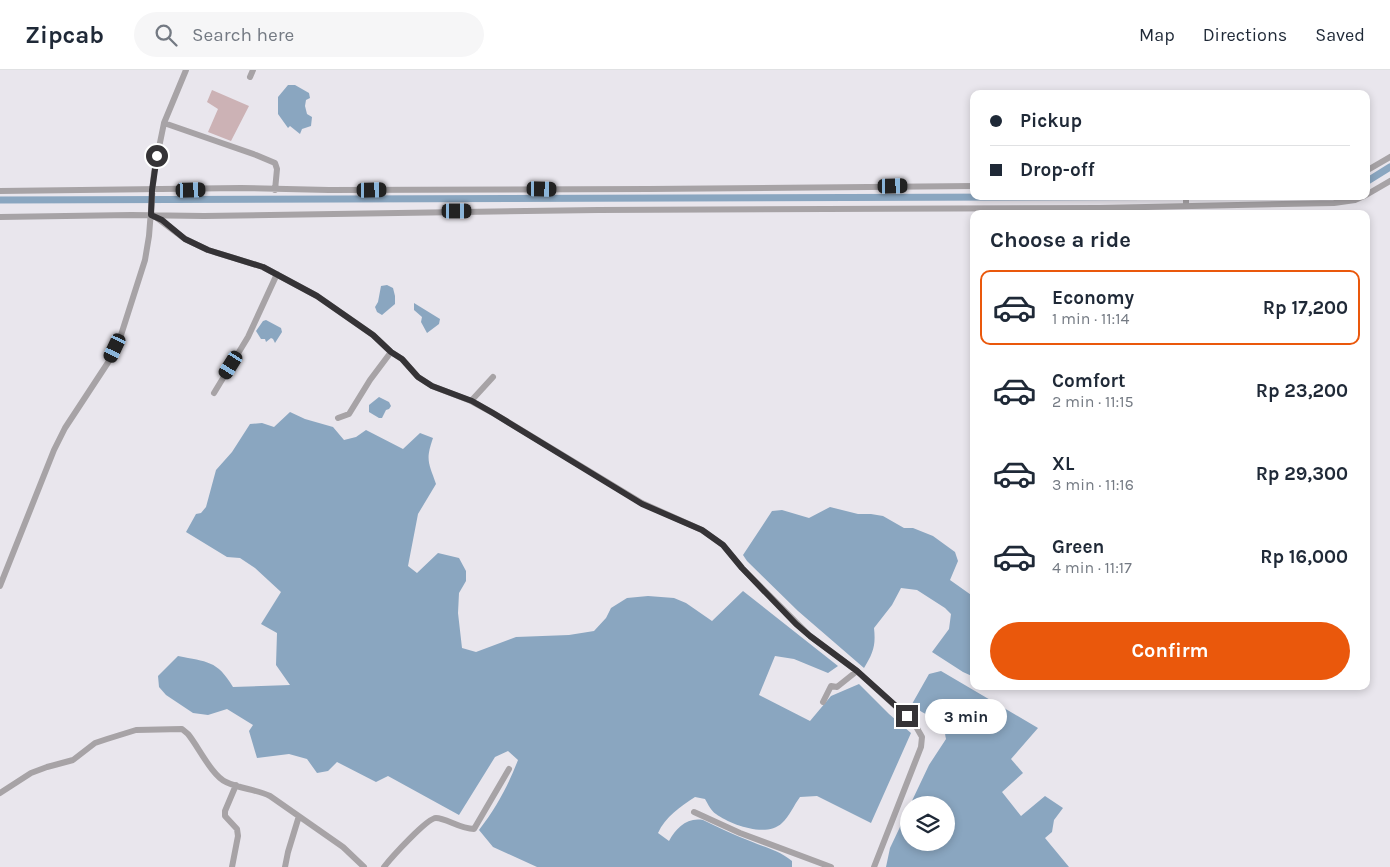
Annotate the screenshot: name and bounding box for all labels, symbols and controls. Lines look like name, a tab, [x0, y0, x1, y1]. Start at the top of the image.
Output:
search box	[134, 12, 484, 57]
text: Zipcab	[25, 21, 104, 49]
icon: search	[152, 21, 180, 49]
text: Search here	[192, 24, 294, 46]
text: Map	[1139, 24, 1175, 46]
text: Directions	[1203, 24, 1287, 46]
text: Saved	[1315, 24, 1365, 46]
text: Pickup	[1020, 110, 1082, 132]
route start	[146, 145, 168, 167]
text: Drop-off	[1020, 159, 1095, 181]
car	[877, 178, 908, 194]
car	[526, 181, 557, 197]
car	[175, 182, 206, 198]
car	[356, 182, 387, 198]
car	[442, 204, 472, 219]
text: Choose a ride	[990, 227, 1131, 253]
icon: car	[992, 285, 1037, 330]
text: Economy	[1052, 287, 1134, 309]
text: Rp 17,200	[1263, 297, 1348, 319]
text: 1 min · 11:14	[1052, 309, 1129, 328]
car	[101, 331, 128, 365]
car	[216, 348, 245, 382]
icon: car	[992, 368, 1037, 413]
text: Comfort	[1052, 370, 1126, 392]
text: Rp 23,200	[1256, 380, 1348, 402]
text: 2 min · 11:15	[1052, 392, 1134, 411]
icon: car	[992, 451, 1037, 496]
text: XL	[1052, 453, 1074, 475]
text: Rp 29,300	[1256, 463, 1348, 485]
text: 3 min · 11:16	[1052, 475, 1134, 494]
icon: car	[992, 534, 1037, 579]
text: Green	[1052, 536, 1104, 558]
text: Rp 16,000	[1260, 546, 1348, 568]
text: 4 min · 11:17	[1052, 558, 1132, 577]
button: Confirm	[990, 622, 1350, 680]
callout: 3 min	[924, 698, 1007, 734]
route end	[896, 705, 918, 727]
text: 3 min	[944, 707, 988, 726]
map controls	[900, 796, 955, 851]
button: layers	[900, 796, 955, 851]

